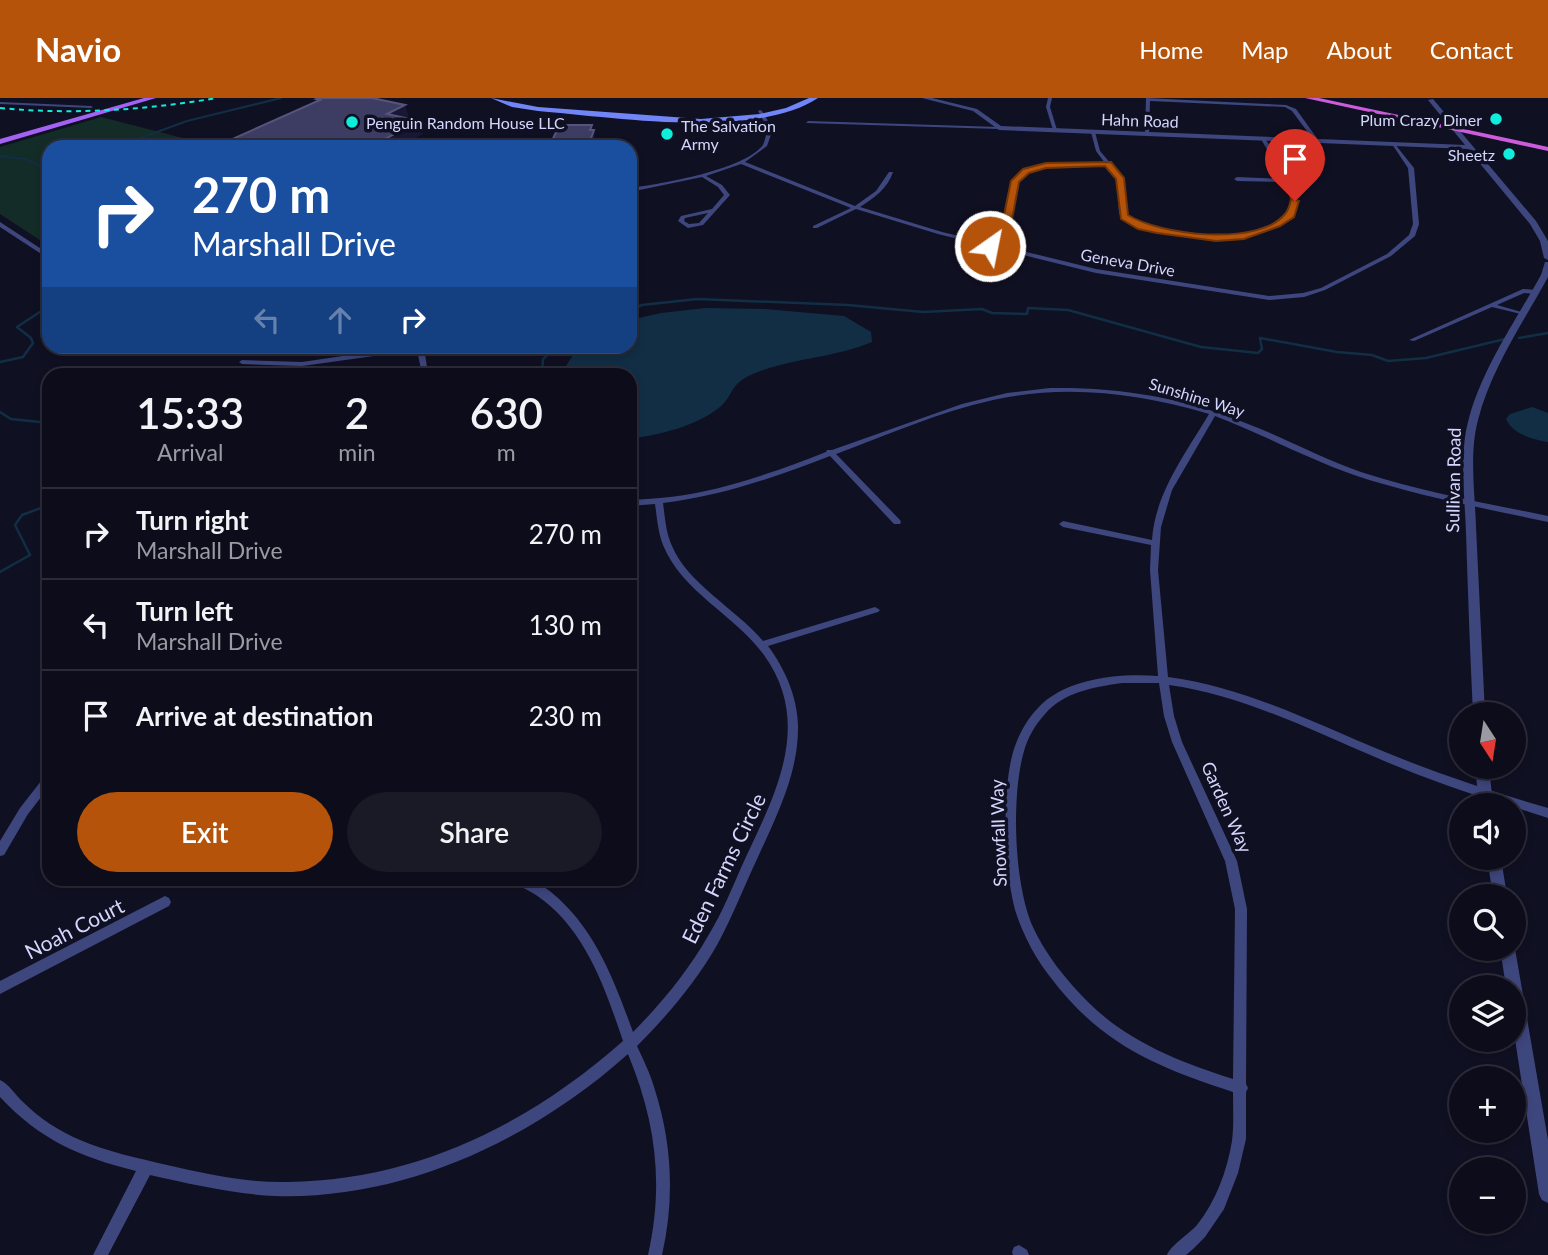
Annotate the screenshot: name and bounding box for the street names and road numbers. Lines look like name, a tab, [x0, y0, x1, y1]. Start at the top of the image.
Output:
street label: Hahn Road	[1101, 109, 1179, 131]
street label: Geneva Drive	[1079, 244, 1177, 280]
street label: Sunshine Way	[1147, 373, 1248, 421]
street label: Sullivan Road	[1441, 427, 1465, 533]
street label: Garden Way	[1197, 758, 1257, 857]
street label: Snowfall Way	[985, 778, 1011, 887]
street label: Eden Farms Circle	[676, 789, 770, 947]
street label: Noah Court	[20, 892, 128, 964]

